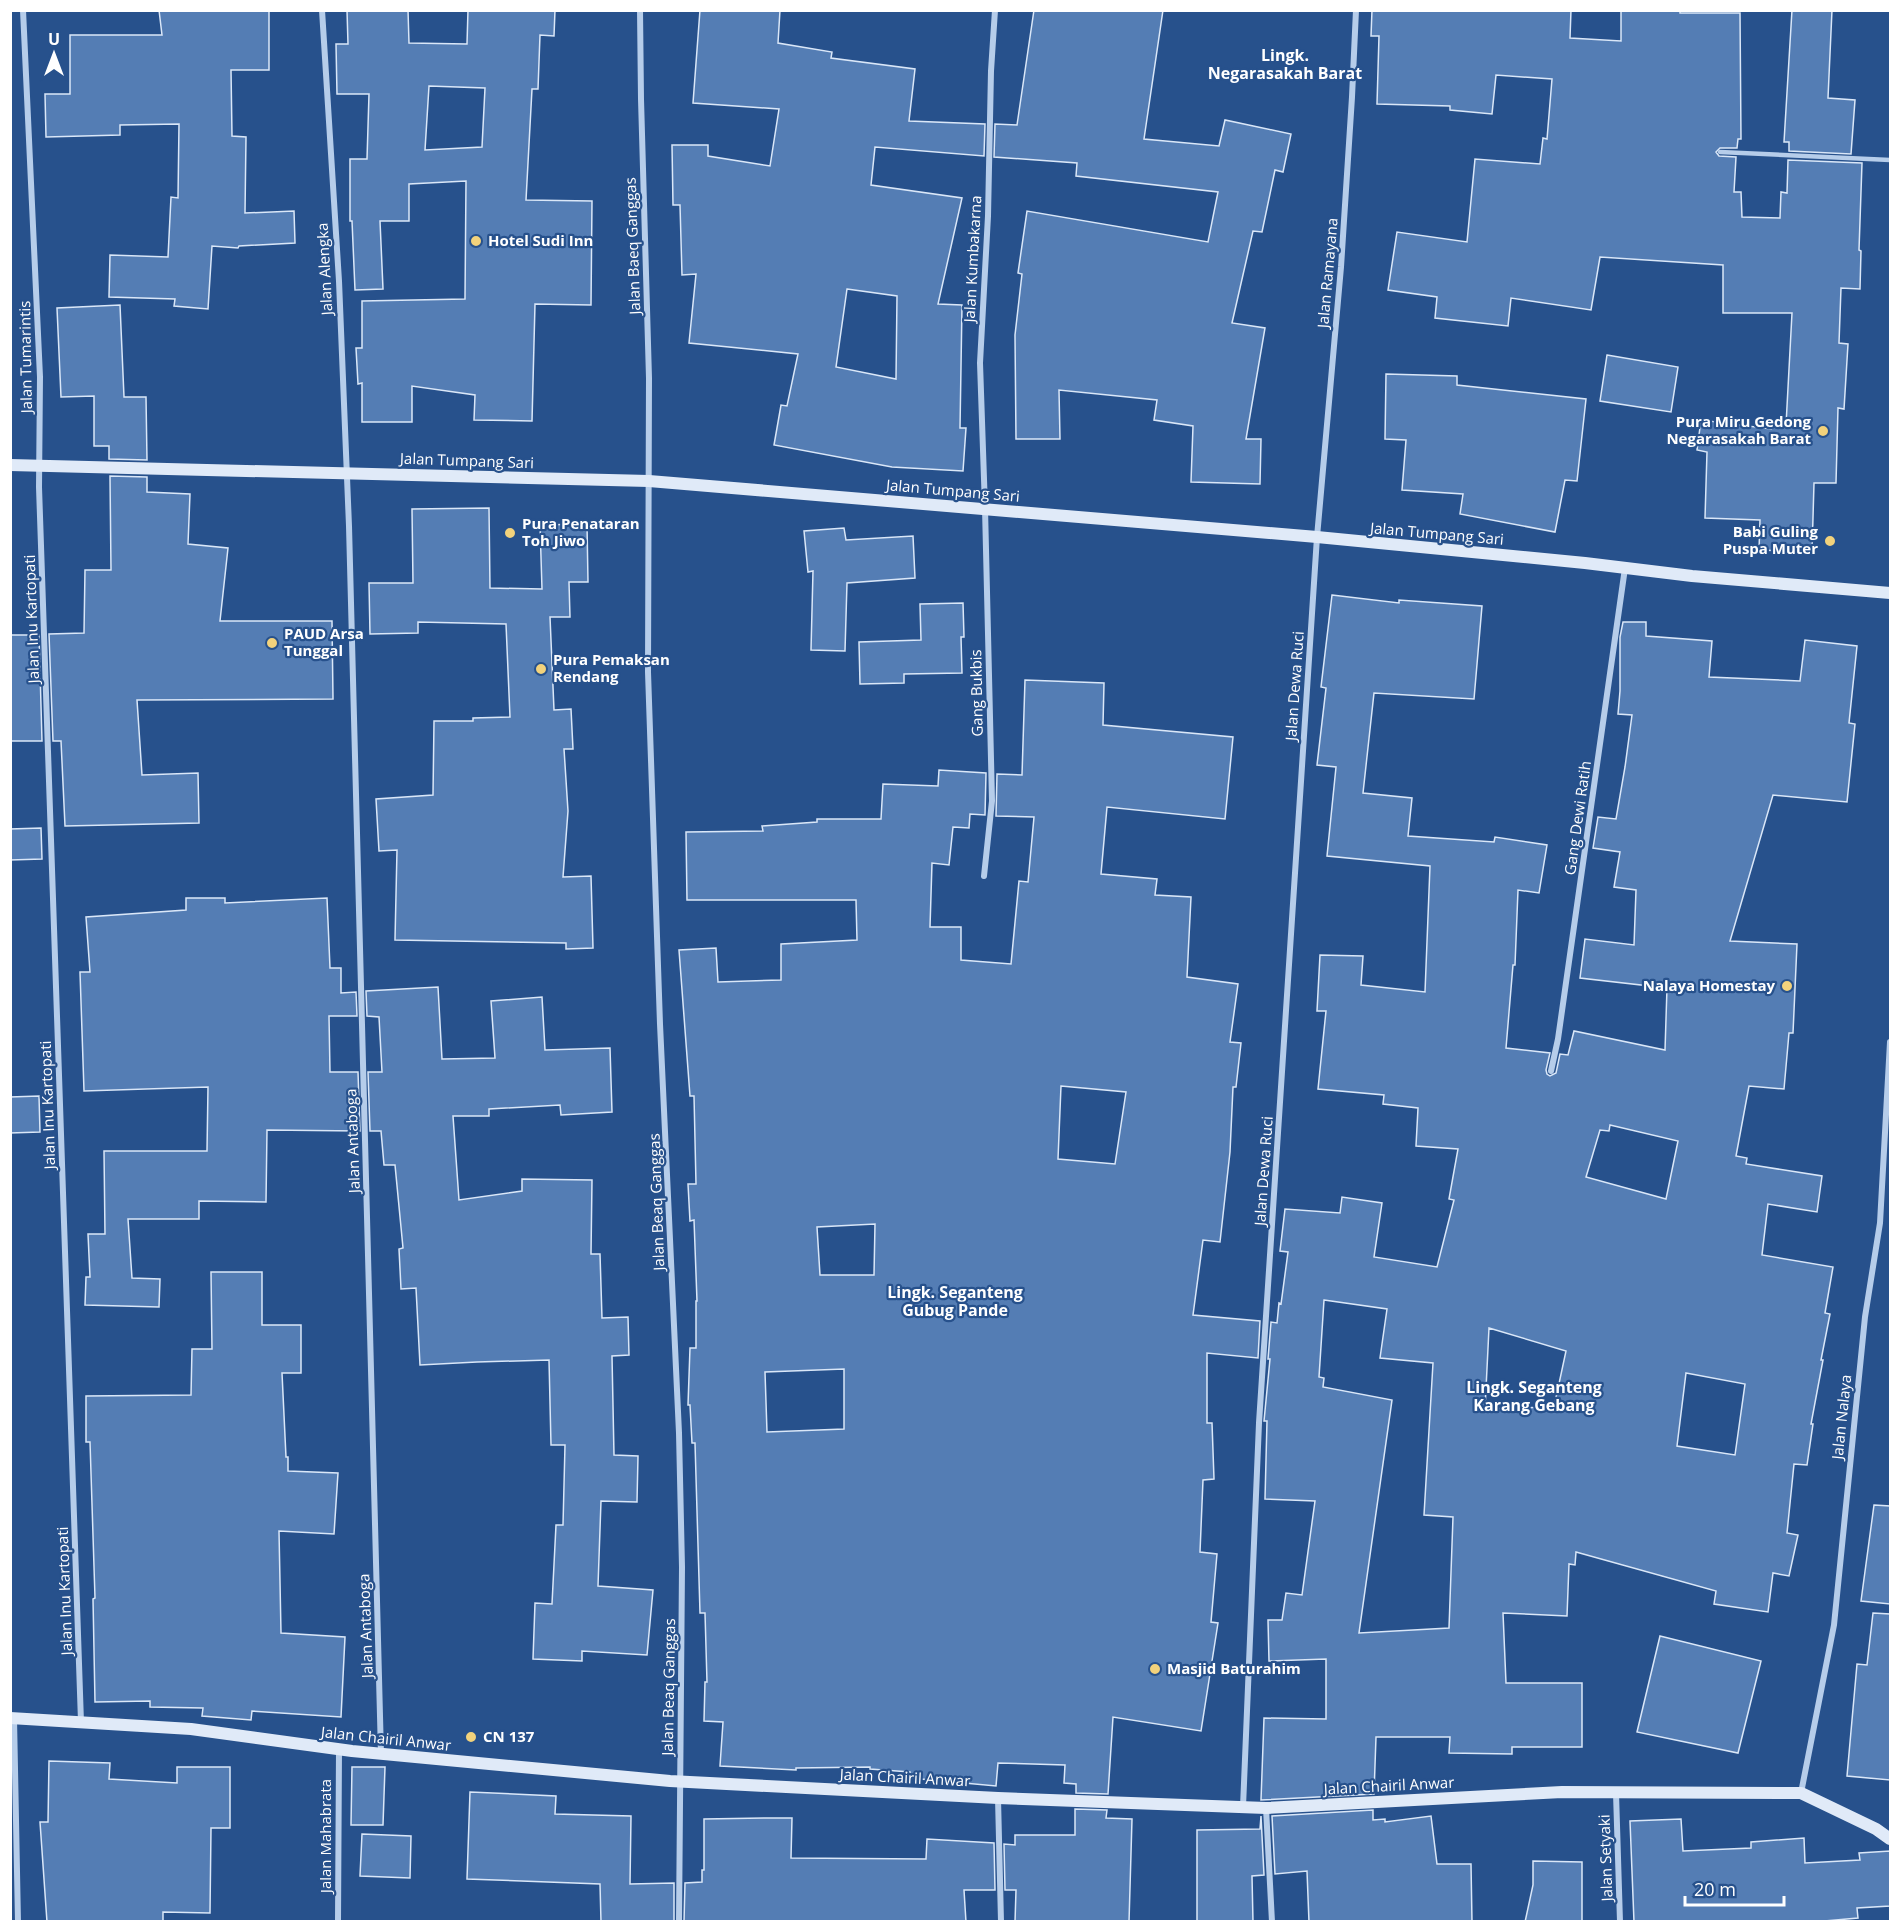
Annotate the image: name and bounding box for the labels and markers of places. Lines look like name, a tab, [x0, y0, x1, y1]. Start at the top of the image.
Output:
place label: Hotel Sudi Inn	[488, 230, 593, 250]
marker: Hotel Sudi Inn	[469, 234, 483, 248]
place label: Pura Miru Gedong Negarasakah Barat	[1666, 411, 1812, 448]
marker: Pura Miru Gedong Negarasakah Barat	[1816, 424, 1830, 438]
place label: Pura Penataran Toh Jiwo	[522, 513, 640, 550]
place label: Babi Guling Puspa Muter	[1723, 521, 1819, 558]
marker: Pura Penataran Toh Jiwo	[503, 526, 517, 540]
marker: Babi Guling Puspa Muter	[1823, 534, 1837, 548]
place label: PAUD Arsa Tunggal	[284, 623, 364, 660]
marker: PAUD Arsa Tunggal	[265, 636, 279, 650]
place label: Pura Pemaksan Rendang	[553, 649, 670, 686]
marker: Pura Pemaksan Rendang	[534, 662, 548, 676]
place label: Nalaya Homestay	[1643, 975, 1775, 995]
marker: Nalaya Homestay	[1780, 979, 1794, 993]
place label: Masjid Baturahim	[1167, 1658, 1301, 1678]
marker: Masjid Baturahim	[1148, 1662, 1162, 1676]
place label: CN 137	[483, 1726, 535, 1746]
marker: CN 137	[464, 1730, 478, 1744]

